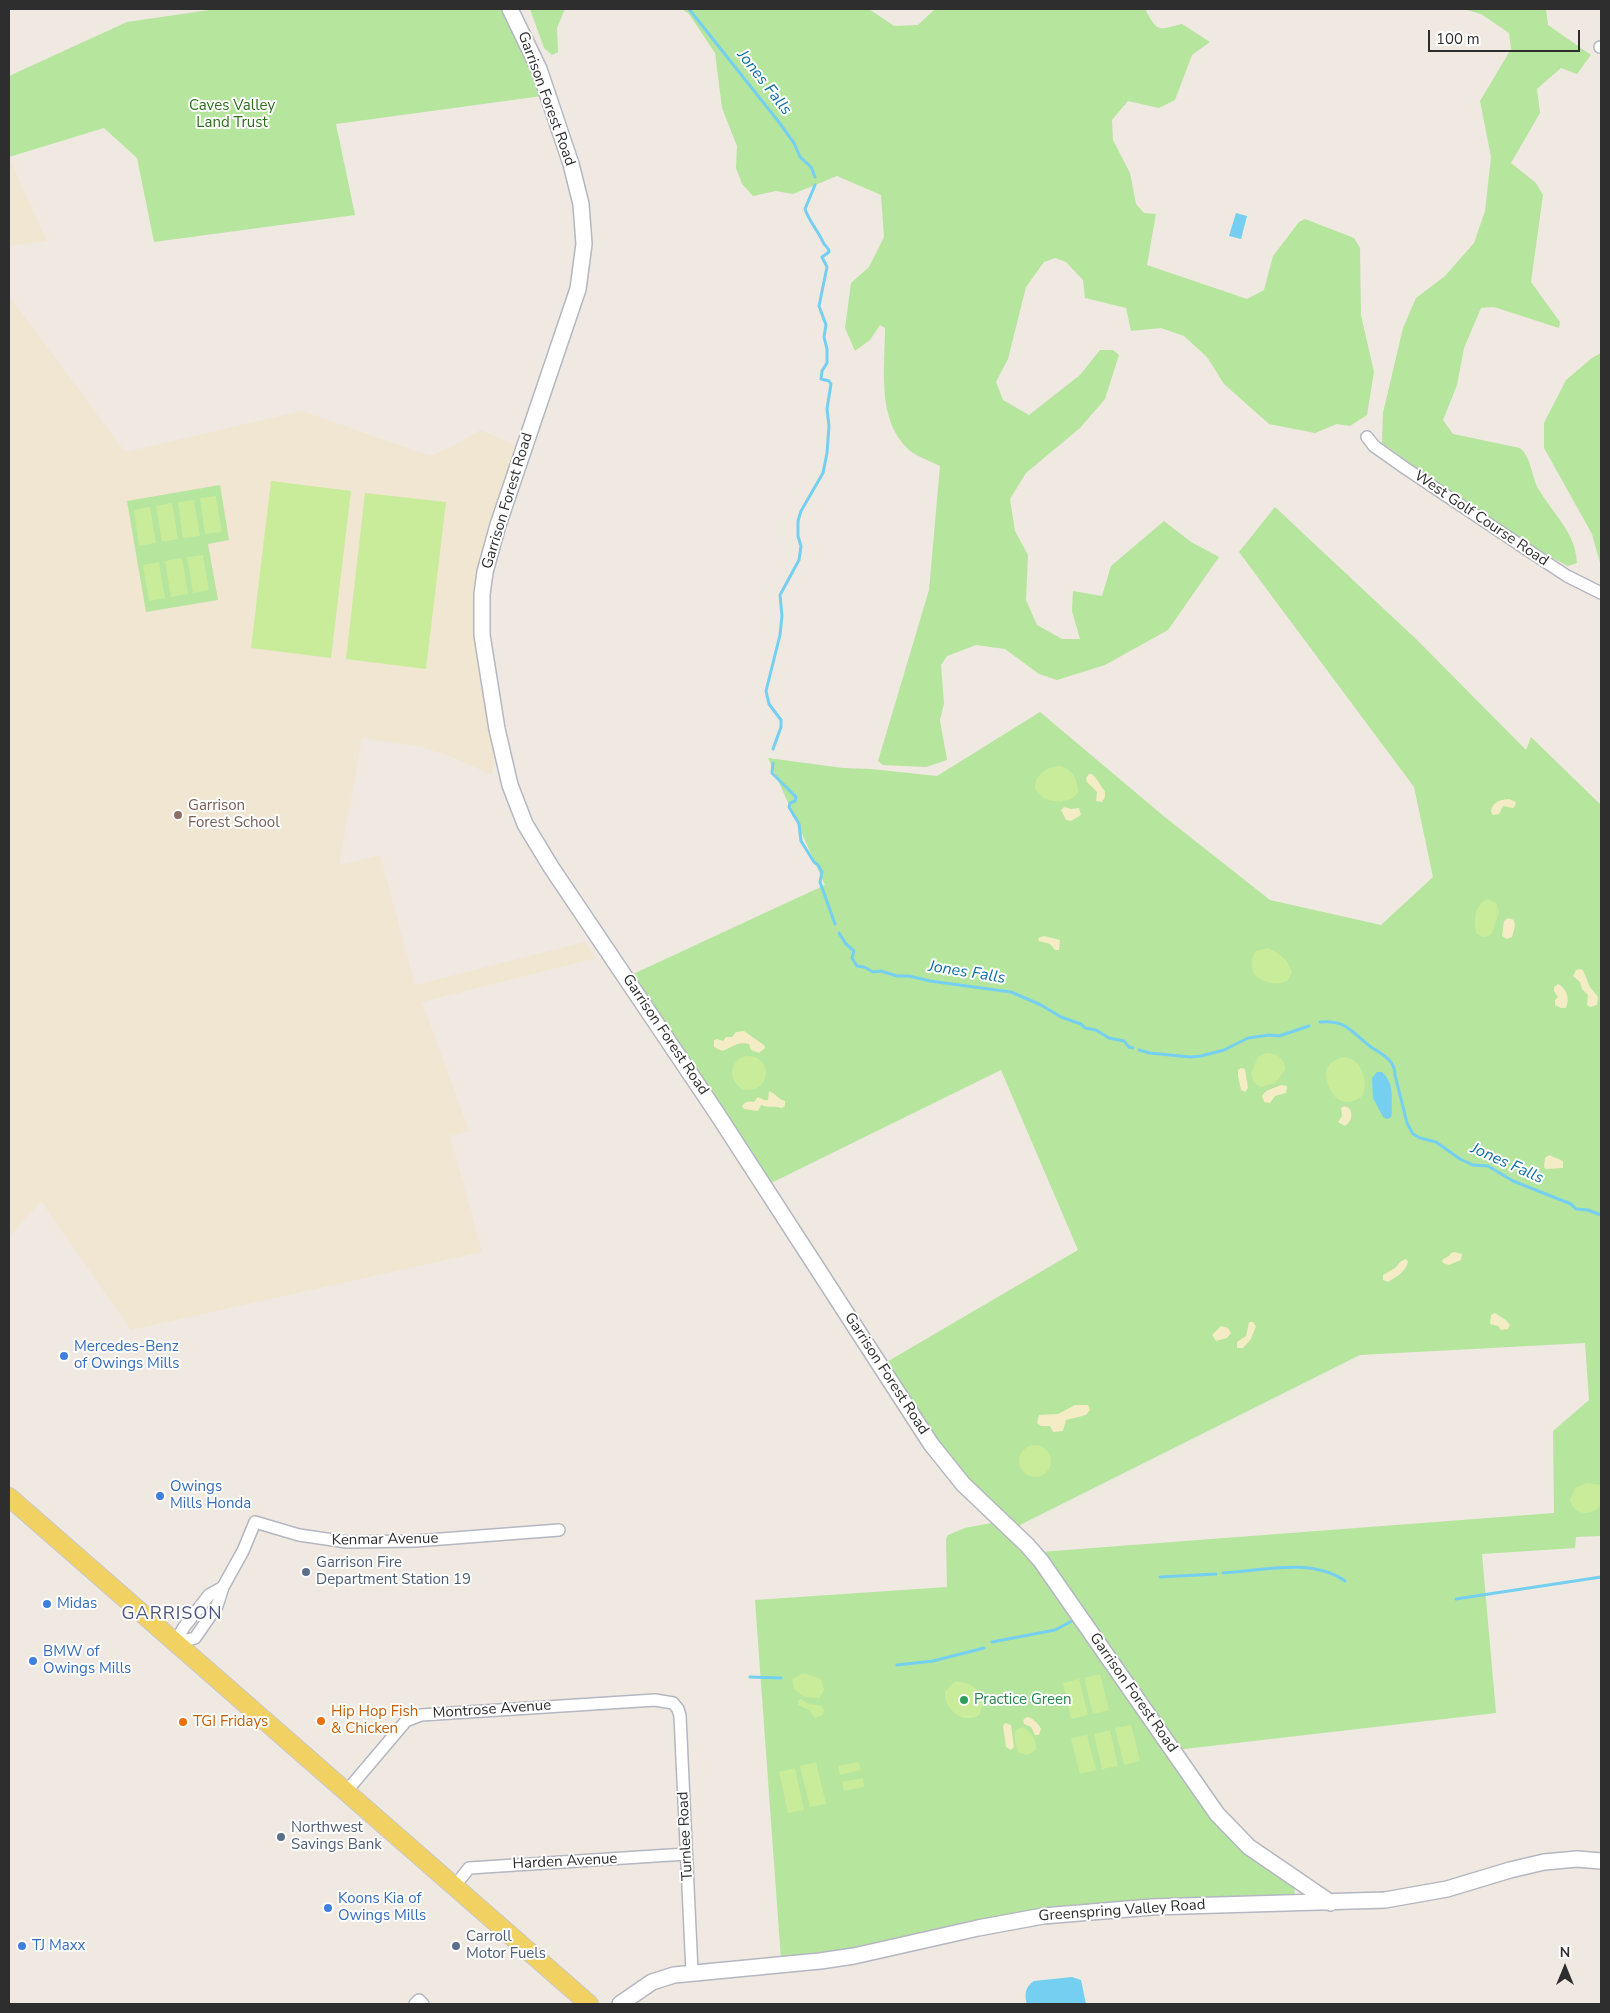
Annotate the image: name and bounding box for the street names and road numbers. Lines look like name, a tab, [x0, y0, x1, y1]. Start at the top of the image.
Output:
street label: Garrison Forest Road	[513, 29, 579, 169]
street label: Garrison Forest Road	[479, 431, 537, 571]
street label: West Golf Course Road	[1411, 467, 1551, 571]
street label: Garrison Forest Road	[618, 971, 712, 1099]
street label: Garrison Forest Road	[840, 1310, 932, 1438]
street label: Kenmar Avenue	[331, 1530, 439, 1550]
street label: Garrison Forest Road	[1085, 1630, 1181, 1756]
street label: Montrose Avenue	[432, 1697, 552, 1723]
street label: Turnlee Road	[675, 1791, 697, 1881]
street label: Harden Avenue	[512, 1850, 618, 1874]
street label: Greenspring Valley Road	[1038, 1896, 1206, 1926]

